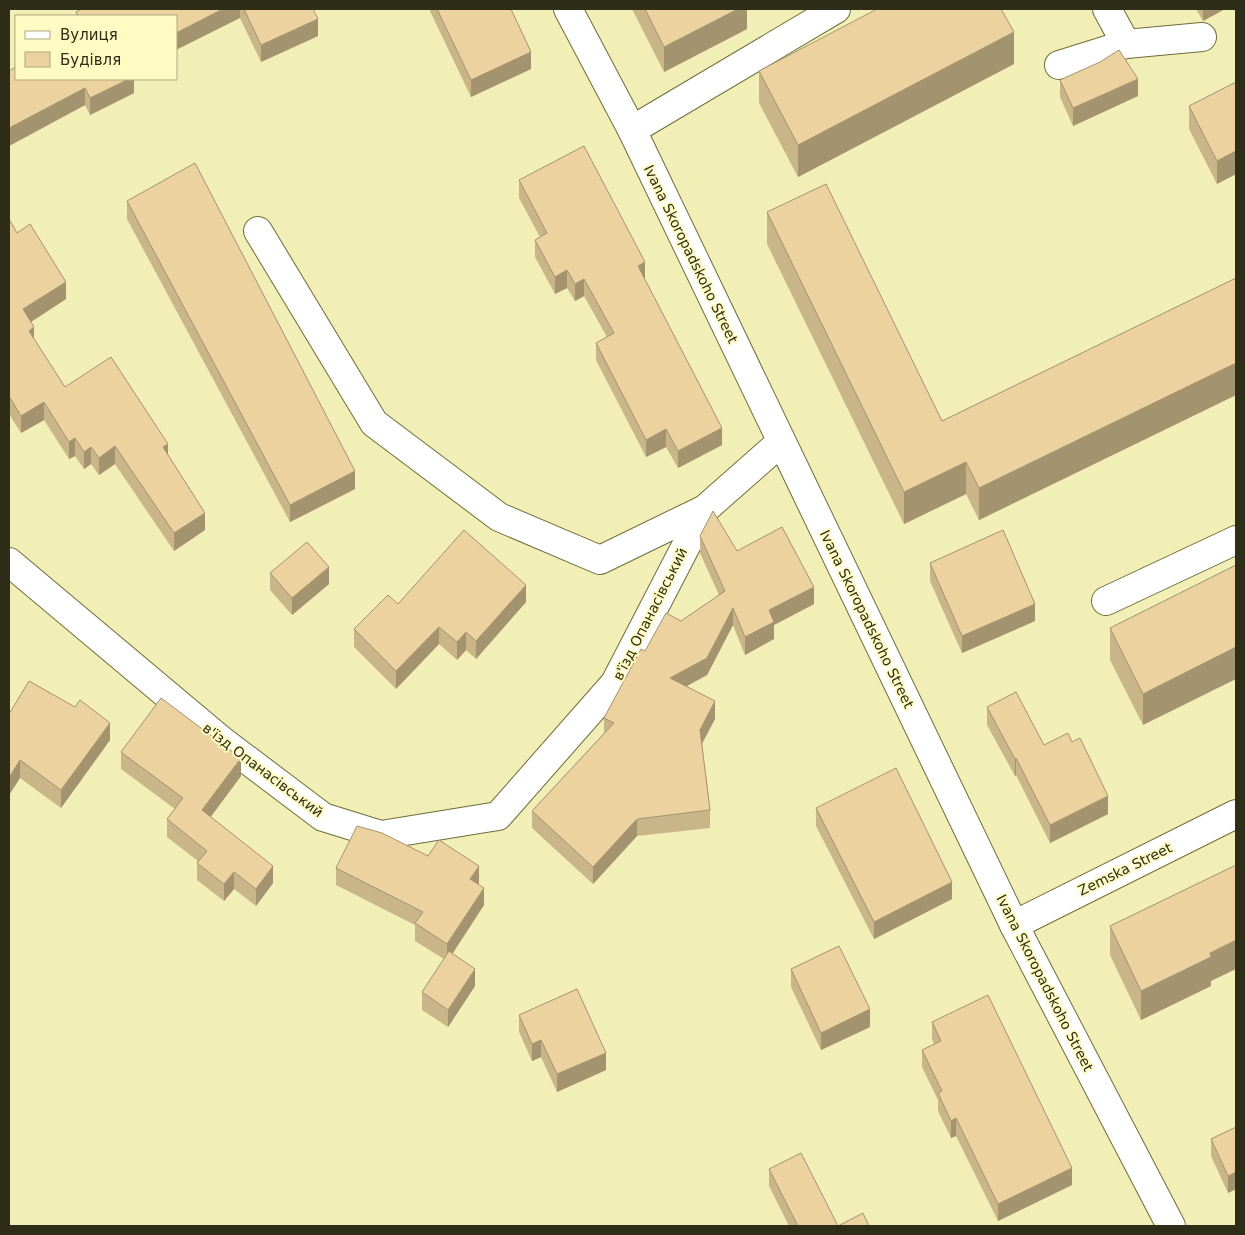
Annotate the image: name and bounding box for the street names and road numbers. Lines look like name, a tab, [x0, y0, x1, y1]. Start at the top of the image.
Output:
street label: Ivana Skoropadskoho Street	[641, 162, 741, 346]
street label: Ivana Skoropadskoho Street	[817, 527, 917, 711]
street label: в'їзд Опанасівський	[610, 545, 690, 683]
street label: в'їзд Опанасівський	[200, 720, 326, 820]
street label: Zemska Street	[1075, 839, 1175, 899]
street label: Ivana Skoropadskoho Street	[993, 892, 1097, 1075]

